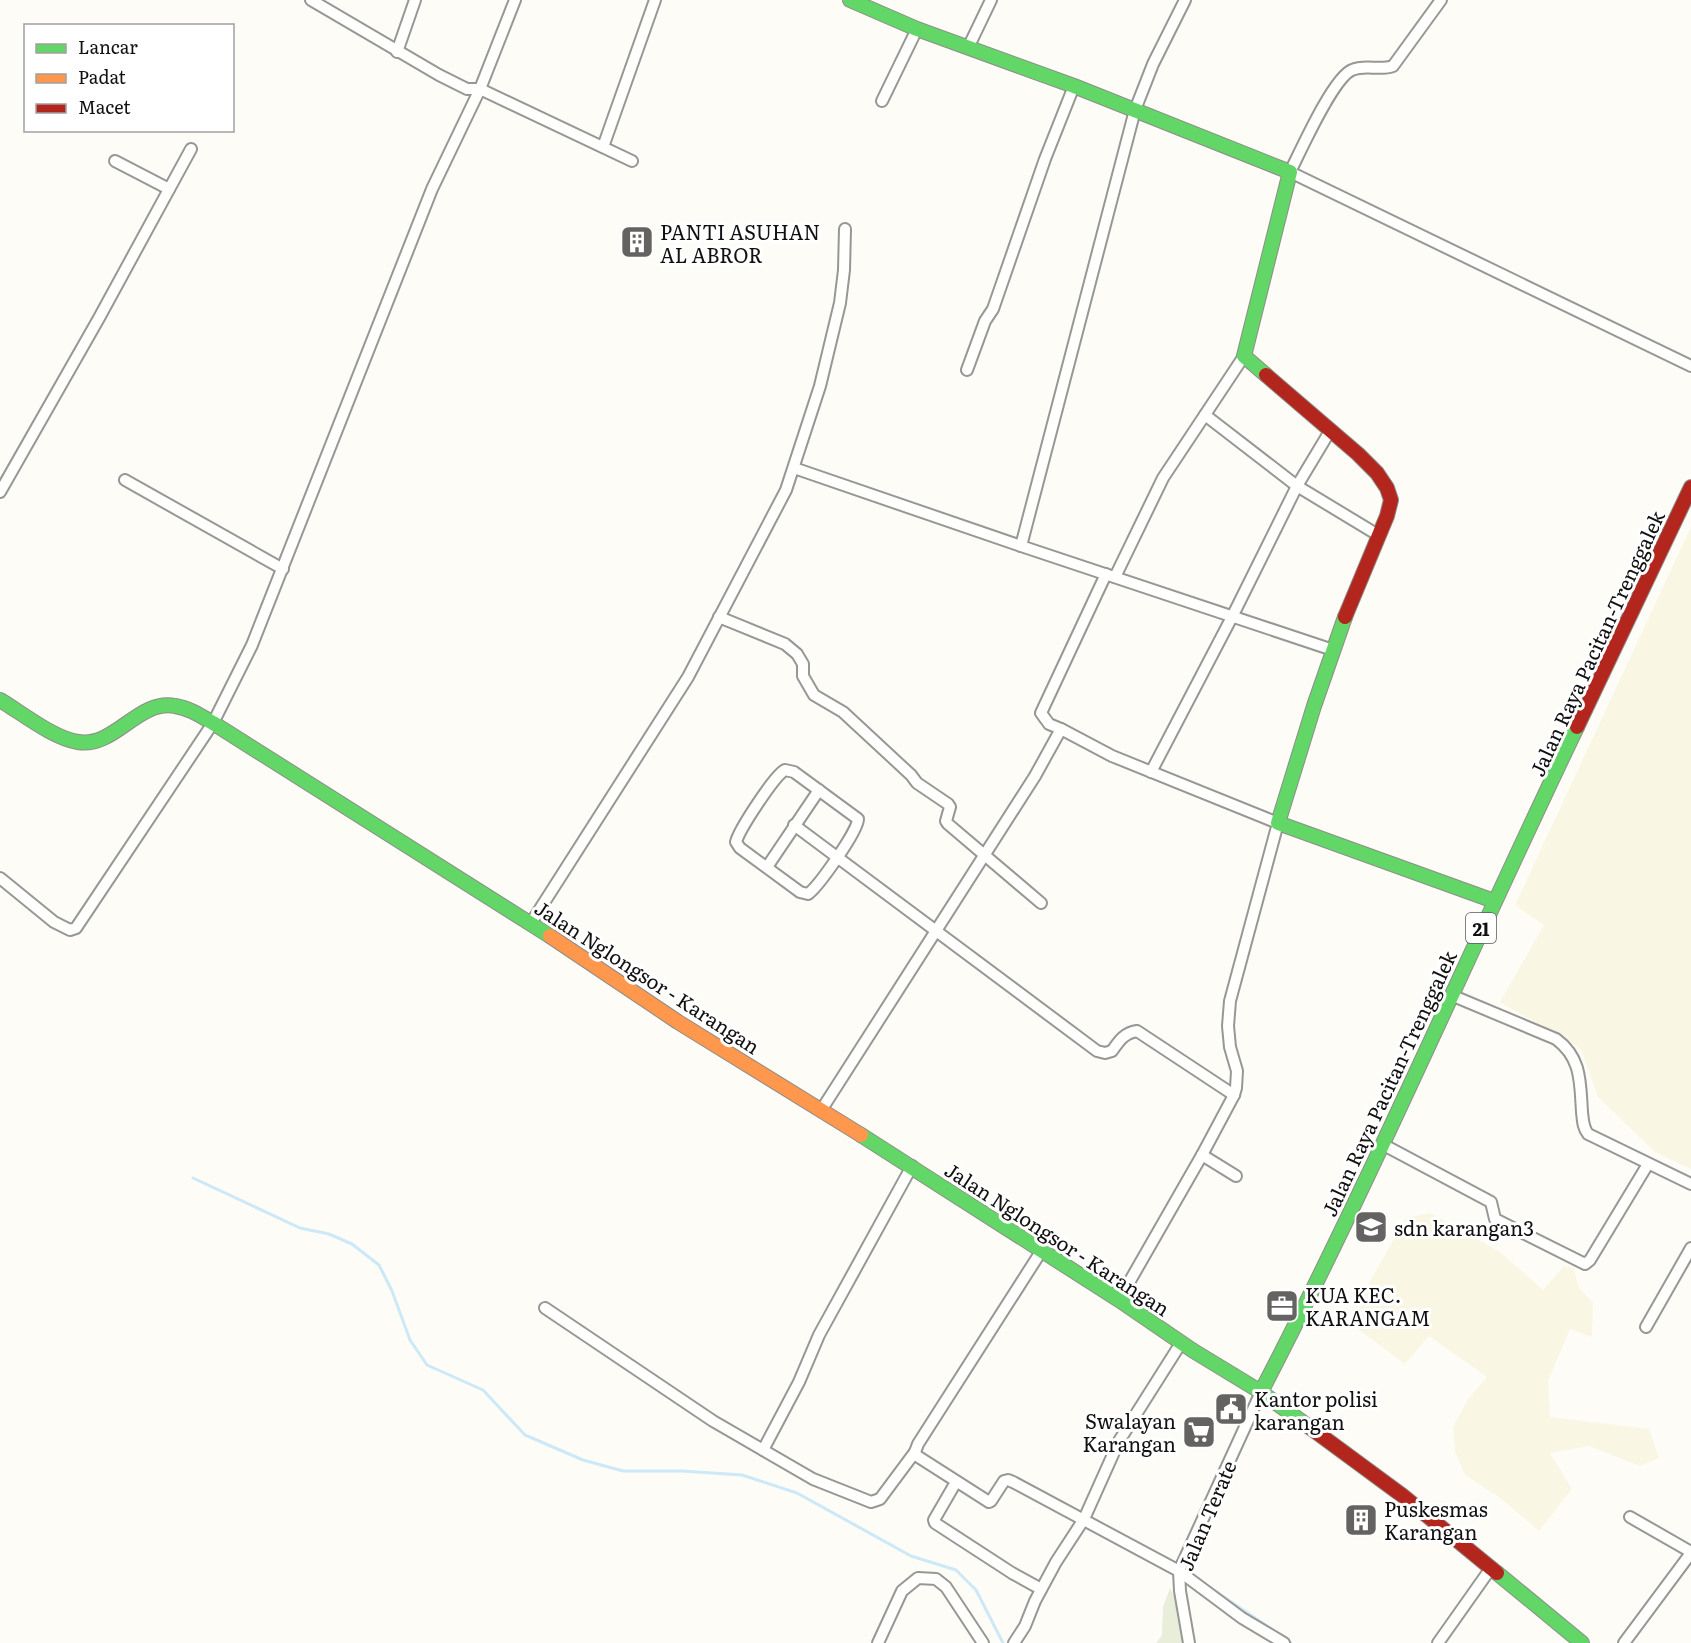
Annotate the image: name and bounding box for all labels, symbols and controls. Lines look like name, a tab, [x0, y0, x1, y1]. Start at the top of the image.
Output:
legend	[24, 24, 234, 132]
text: Lancar	[78, 33, 138, 60]
text: Padat	[78, 63, 127, 90]
text: Macet	[78, 93, 131, 120]
place label: PANTI ASUHAN AL ABROR	[660, 216, 820, 269]
building icon: PANTI ASUHAN AL ABROR	[619, 224, 655, 260]
street label: Jalan Raya Pacitan-Trenggalek	[1521, 504, 1671, 781]
street label: Jalan Nglongsor - Karangan	[530, 892, 766, 1060]
road number: 21	[1466, 913, 1496, 943]
street label: Jalan Raya Pacitan-Trenggalek	[1313, 944, 1463, 1221]
street label: Jalan Nglongsor - Karangan	[940, 1154, 1176, 1322]
school or university icon: sdn karangan3	[1353, 1209, 1389, 1245]
place label: sdn karangan3	[1394, 1212, 1534, 1242]
place label: KUA KEC. KARANGAM	[1305, 1279, 1430, 1332]
office icon: KUA KEC. KARANGAM	[1264, 1288, 1300, 1324]
place label: Kantor polisi karangan	[1254, 1383, 1378, 1436]
public building icon: Kantor polisi karangan	[1213, 1391, 1249, 1427]
place label: Swalayan Karangan	[1083, 1405, 1176, 1458]
supermarket icon: Swalayan Karangan	[1181, 1414, 1217, 1450]
street label: Jalan Terate	[1169, 1455, 1243, 1575]
place label: Puskesmas Karangan	[1384, 1493, 1488, 1546]
building icon: Puskesmas Karangan	[1343, 1502, 1379, 1538]

